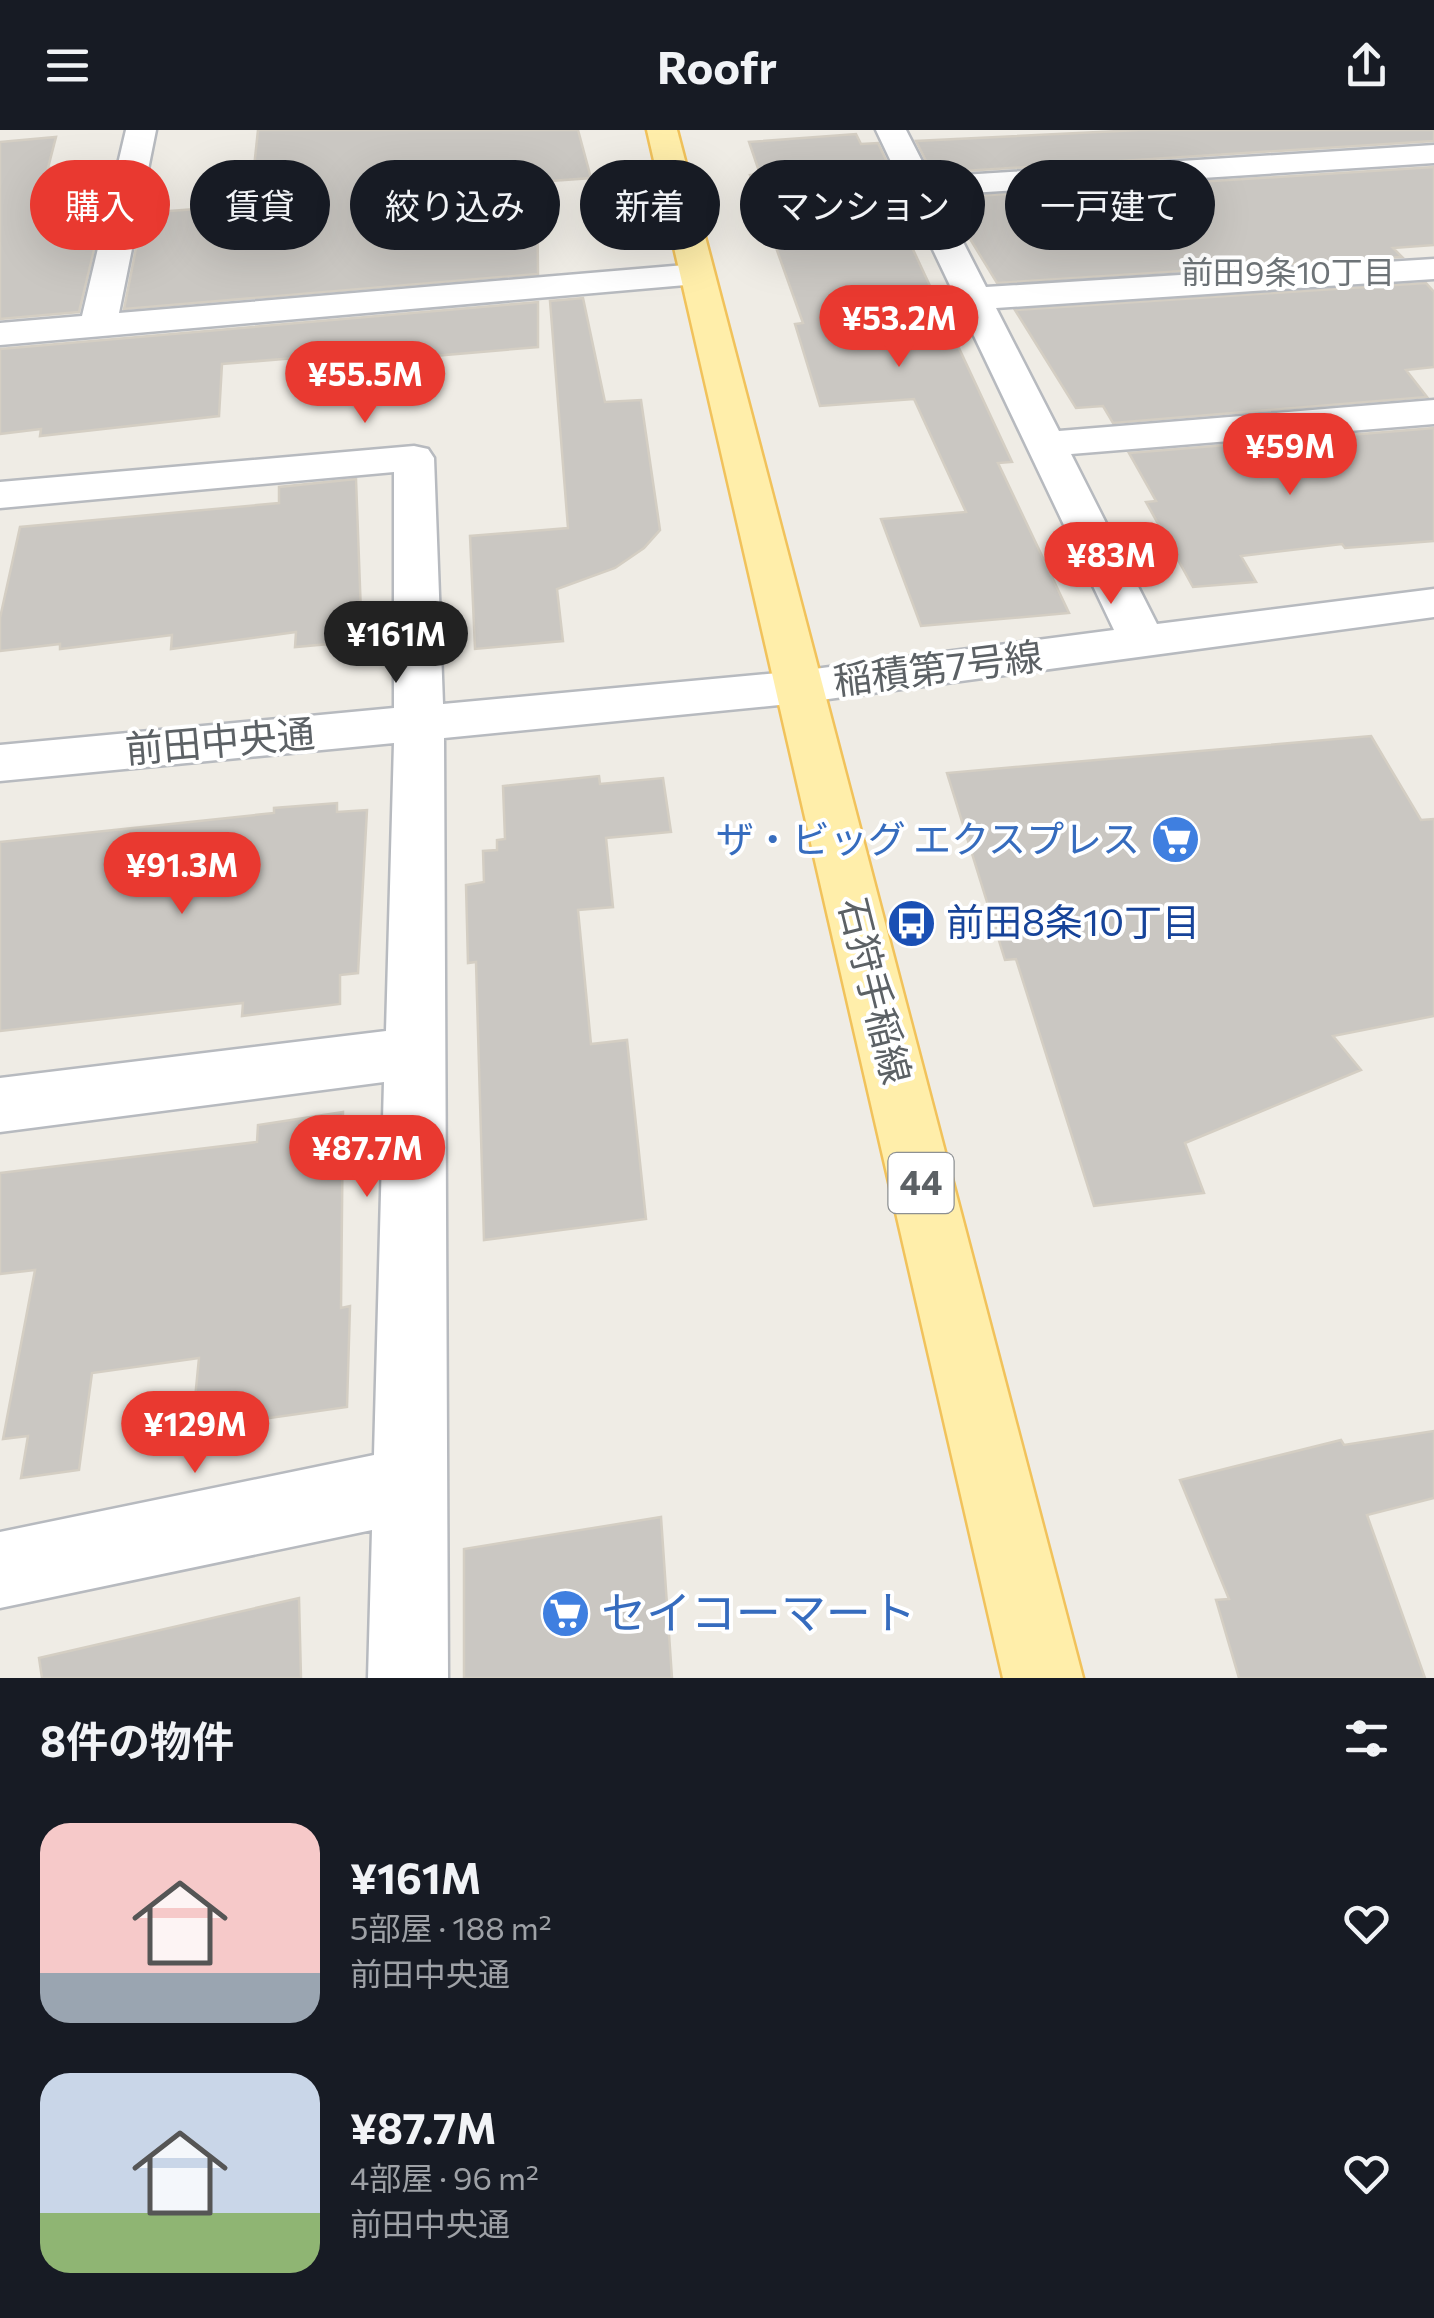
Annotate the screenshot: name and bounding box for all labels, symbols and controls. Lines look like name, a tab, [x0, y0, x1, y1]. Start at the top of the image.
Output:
icon: menu	[40, 38, 95, 93]
text: Roofr	[657, 38, 777, 93]
icon: share	[1339, 38, 1394, 93]
chip: 購入	[30, 160, 170, 250]
chip: 賃貸	[190, 160, 330, 250]
chip: 絞り込み	[350, 160, 560, 250]
chip: 新着	[580, 160, 720, 250]
chip: マンション	[740, 160, 985, 250]
chip: 一戸建て	[1005, 160, 1215, 250]
district label: 前田9条10丁目	[1181, 251, 1395, 291]
pin: ¥53.2M	[818, 285, 980, 370]
text: ¥53.2M	[841, 297, 957, 337]
pin: ¥55.5M	[284, 341, 446, 426]
text: ¥55.5M	[307, 353, 423, 393]
pin: ¥59M	[1231, 413, 1349, 498]
text: ¥59M	[1245, 425, 1335, 465]
pin: ¥83M	[1052, 522, 1170, 607]
text: ¥83M	[1066, 534, 1156, 574]
pin: ¥161M	[326, 601, 466, 686]
text: ¥161M	[346, 613, 446, 653]
street label: 稲積第7号線	[831, 630, 1045, 703]
street label: 前田中央通	[123, 708, 316, 771]
place label: ザ・ビッグ エクスプレス	[716, 814, 1140, 861]
supermarket icon: ザ・ビッグ エクスプレス	[1149, 814, 1201, 866]
pin: ¥91.3M	[101, 832, 263, 917]
text: ¥91.3M	[126, 844, 238, 884]
street label: 石狩手稲線	[831, 893, 922, 1088]
bus stop icon: 前田8条10丁目	[885, 897, 937, 949]
place label: 前田8条10丁目	[946, 897, 1200, 944]
pin: ¥87.7M	[286, 1115, 448, 1200]
text: ¥87.7M	[311, 1127, 423, 1167]
road number: 44	[888, 1153, 954, 1213]
pin: ¥129M	[125, 1391, 265, 1476]
text: ¥129M	[143, 1403, 247, 1443]
place label: セイコーマート	[601, 1583, 916, 1638]
supermarket icon: セイコーマート	[540, 1587, 592, 1639]
icon: filters	[1339, 1711, 1394, 1766]
text: 8件の物件	[40, 1714, 234, 1766]
text: ¥161M	[350, 1851, 481, 1903]
icon: home	[120, 1863, 240, 1983]
icon: heart	[1339, 1896, 1394, 1951]
text: 5部屋 · 188 m²	[350, 1907, 552, 1947]
text: 前田中央通	[350, 1953, 510, 1993]
text: ¥87.7M	[350, 2101, 496, 2153]
icon: home	[120, 2113, 240, 2233]
icon: heart	[1339, 2146, 1394, 2201]
text: 4部屋 · 96 m²	[350, 2157, 539, 2197]
text: 前田中央通	[350, 2203, 510, 2243]

